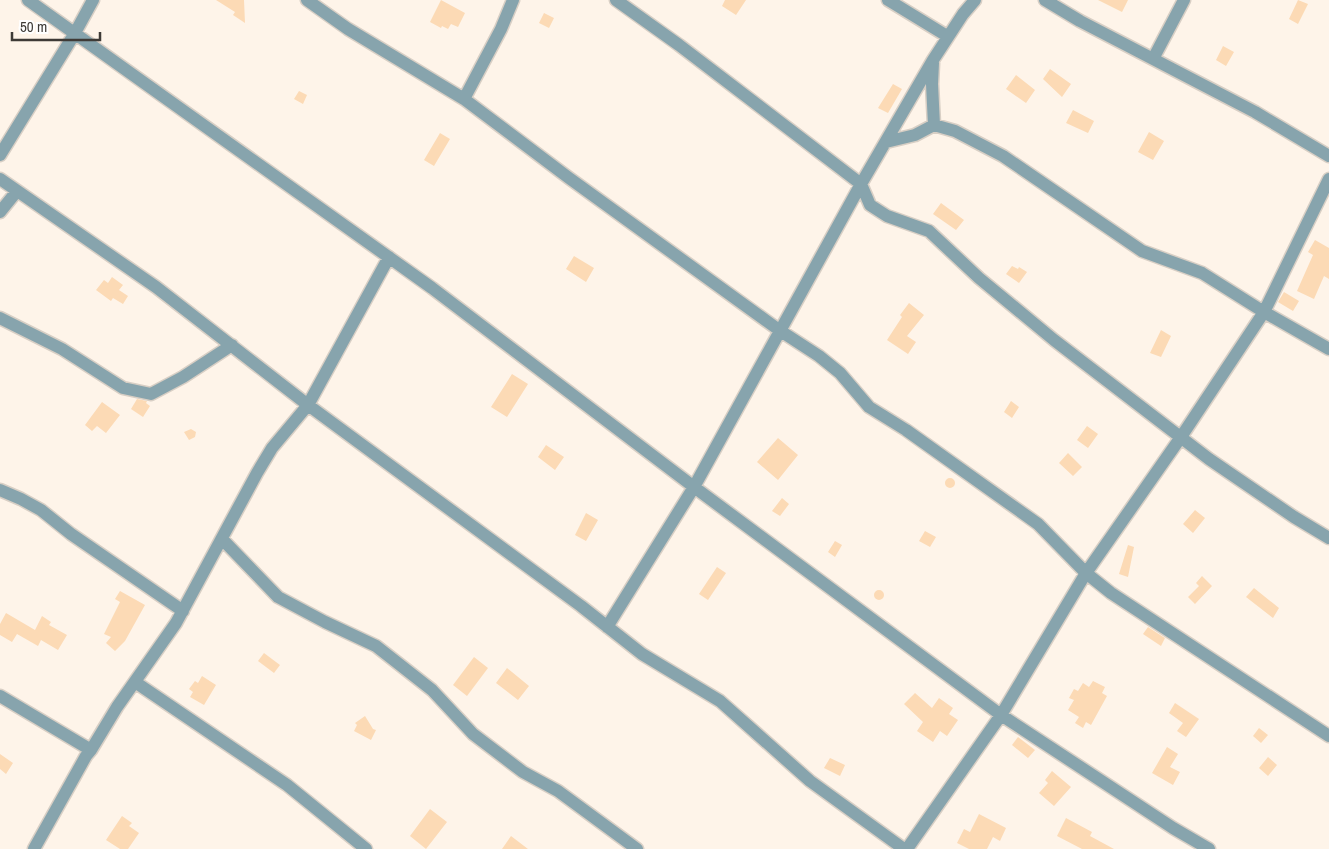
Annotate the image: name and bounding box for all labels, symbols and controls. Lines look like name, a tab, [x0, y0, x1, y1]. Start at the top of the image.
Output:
scale bar	[12, 10, 100, 42]
text: 50 m	[20, 16, 47, 37]

